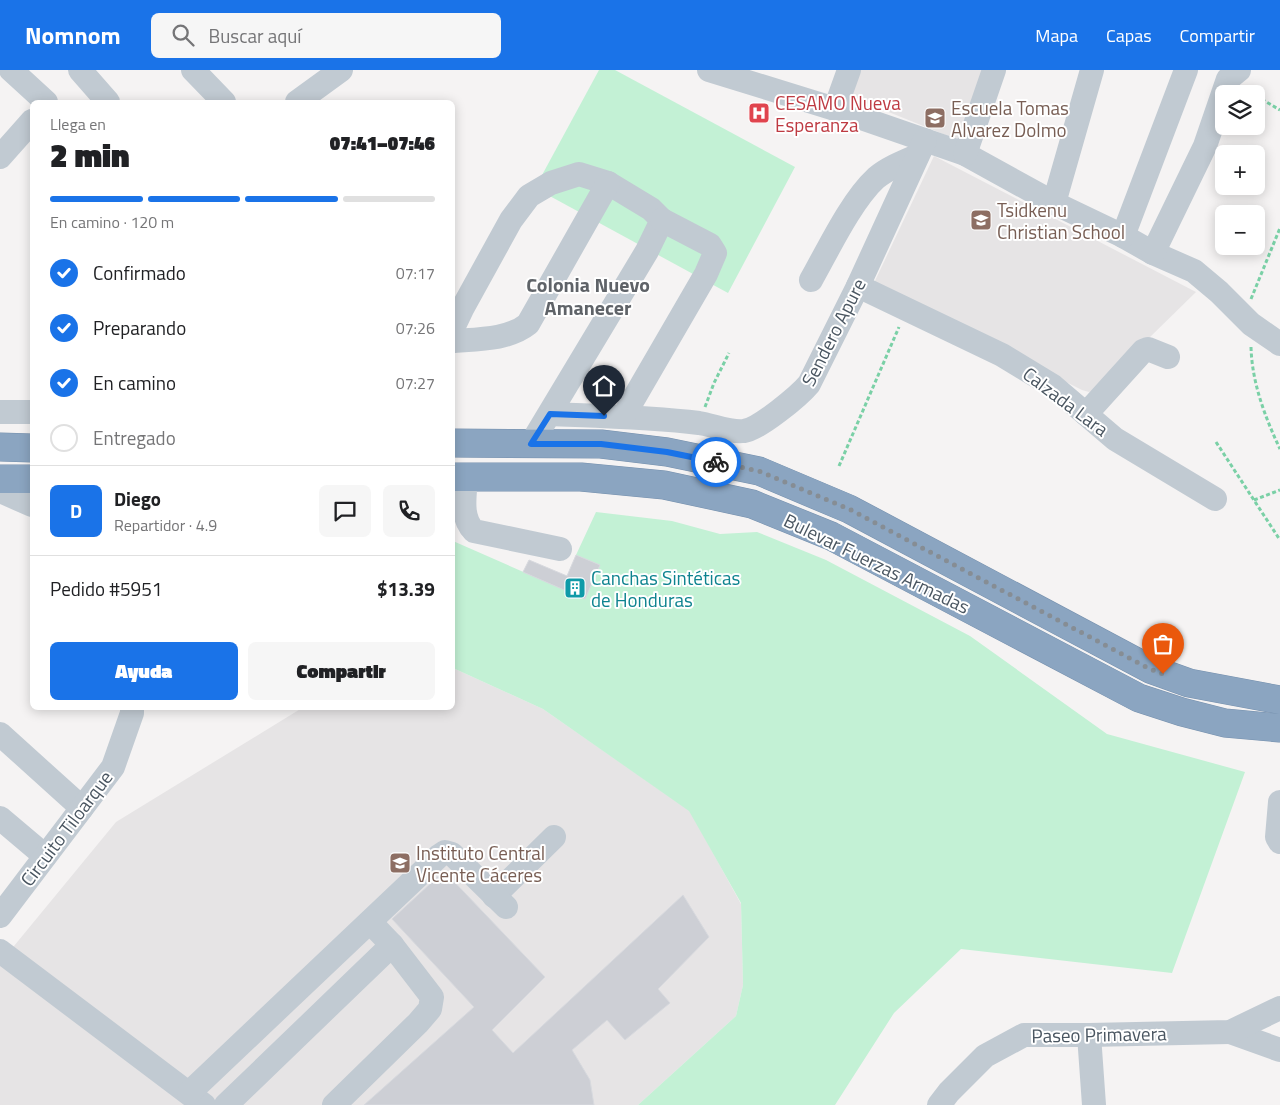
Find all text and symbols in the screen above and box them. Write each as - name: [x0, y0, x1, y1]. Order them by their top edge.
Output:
- search box: [151, 13, 501, 58]
- text: Nomnom: [25, 17, 121, 53]
- icon: search: [169, 21, 197, 49]
- text: Buscar aquí: [209, 21, 302, 50]
- text: Mapa: [1035, 22, 1078, 49]
- text: Capas: [1106, 22, 1152, 49]
- text: Compartir: [1180, 22, 1255, 49]
- map controls: [1215, 85, 1265, 255]
- button: layers: [1215, 85, 1265, 135]
- place label: CESAMO Nueva Esperanza: [775, 88, 901, 139]
- place label: Escuela Tomas Alvarez Dolmo: [951, 93, 1069, 144]
- hospital icon: CESAMO Nueva Esperanza: [747, 101, 771, 125]
- school or university icon: Escuela Tomas Alvarez Dolmo: [923, 106, 947, 130]
- text: Llega en: [50, 112, 106, 136]
- text: 07:41–07:46: [330, 128, 435, 157]
- text: 2 min: [50, 131, 130, 179]
- button: +: [1215, 145, 1265, 195]
- place label: Tsidkenu Christian School: [997, 195, 1125, 246]
- button: −: [1215, 205, 1265, 255]
- school or university icon: Tsidkenu Christian School: [969, 208, 993, 232]
- text: En camino · 120 m: [50, 210, 174, 234]
- text: Confirmado: [93, 258, 186, 287]
- icon: check: [50, 259, 78, 287]
- text: 07:17: [396, 261, 435, 285]
- district label: Colonia Nuevo Amanecer: [526, 269, 650, 323]
- street label: Sendero Apure: [793, 273, 873, 391]
- text: Preparando: [93, 313, 186, 342]
- icon: check: [50, 314, 78, 342]
- text: 07:26: [396, 316, 435, 340]
- street label: Calzada Lara: [1017, 359, 1115, 443]
- pin: [583, 365, 625, 416]
- text: En camino: [93, 368, 176, 397]
- icon: check: [50, 369, 78, 397]
- text: 07:27: [396, 371, 435, 395]
- icon: home: [590, 372, 618, 400]
- text: Entregado: [93, 423, 176, 452]
- courier: [691, 437, 741, 487]
- icon: bike: [702, 448, 730, 476]
- text: Diego: [114, 484, 161, 513]
- button: chat: [319, 485, 371, 537]
- button: phone: [383, 485, 435, 537]
- text: D: [70, 496, 82, 525]
- street label: Bulevar Fuerzas Armadas: [779, 505, 975, 621]
- text: Repartidor · 4.9: [114, 513, 217, 537]
- place label: Canchas Sintéticas de Honduras: [591, 563, 741, 614]
- text: Pedido #5951: [50, 574, 162, 603]
- text: $13.39: [377, 574, 435, 603]
- building icon: Canchas Sintéticas de Honduras: [563, 576, 587, 600]
- pin: [1142, 623, 1184, 674]
- icon: bag: [1149, 630, 1177, 658]
- button: Ayuda: [50, 642, 238, 700]
- button: Compartir: [248, 642, 435, 700]
- street label: Circuito Tiloarque: [13, 764, 119, 892]
- place label: Instituto Central Vicente Cáceres: [416, 838, 545, 889]
- school or university icon: Instituto Central Vicente Cáceres: [388, 851, 412, 875]
- street label: Paseo Primavera: [1031, 1018, 1167, 1050]

